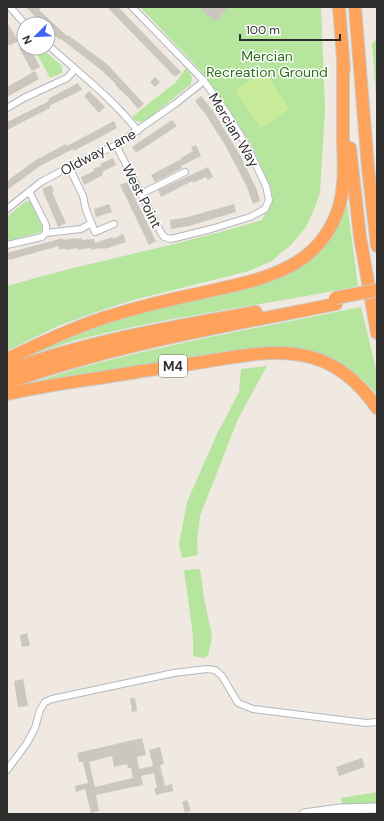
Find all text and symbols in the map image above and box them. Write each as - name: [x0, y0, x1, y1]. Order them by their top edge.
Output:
- north arrow: [16, 16, 56, 56]
- scale bar: [240, 16, 340, 42]
- text: 100 m: [246, 22, 280, 38]
- text: N: [19, 34, 35, 47]
- park label: Mercian Recreation Ground: [206, 47, 328, 81]
- street label: Mercian Way: [205, 90, 263, 171]
- street label: Oldway Lane: [57, 125, 139, 179]
- street label: West Point: [118, 161, 166, 231]
- road number: M4: [159, 355, 187, 377]

